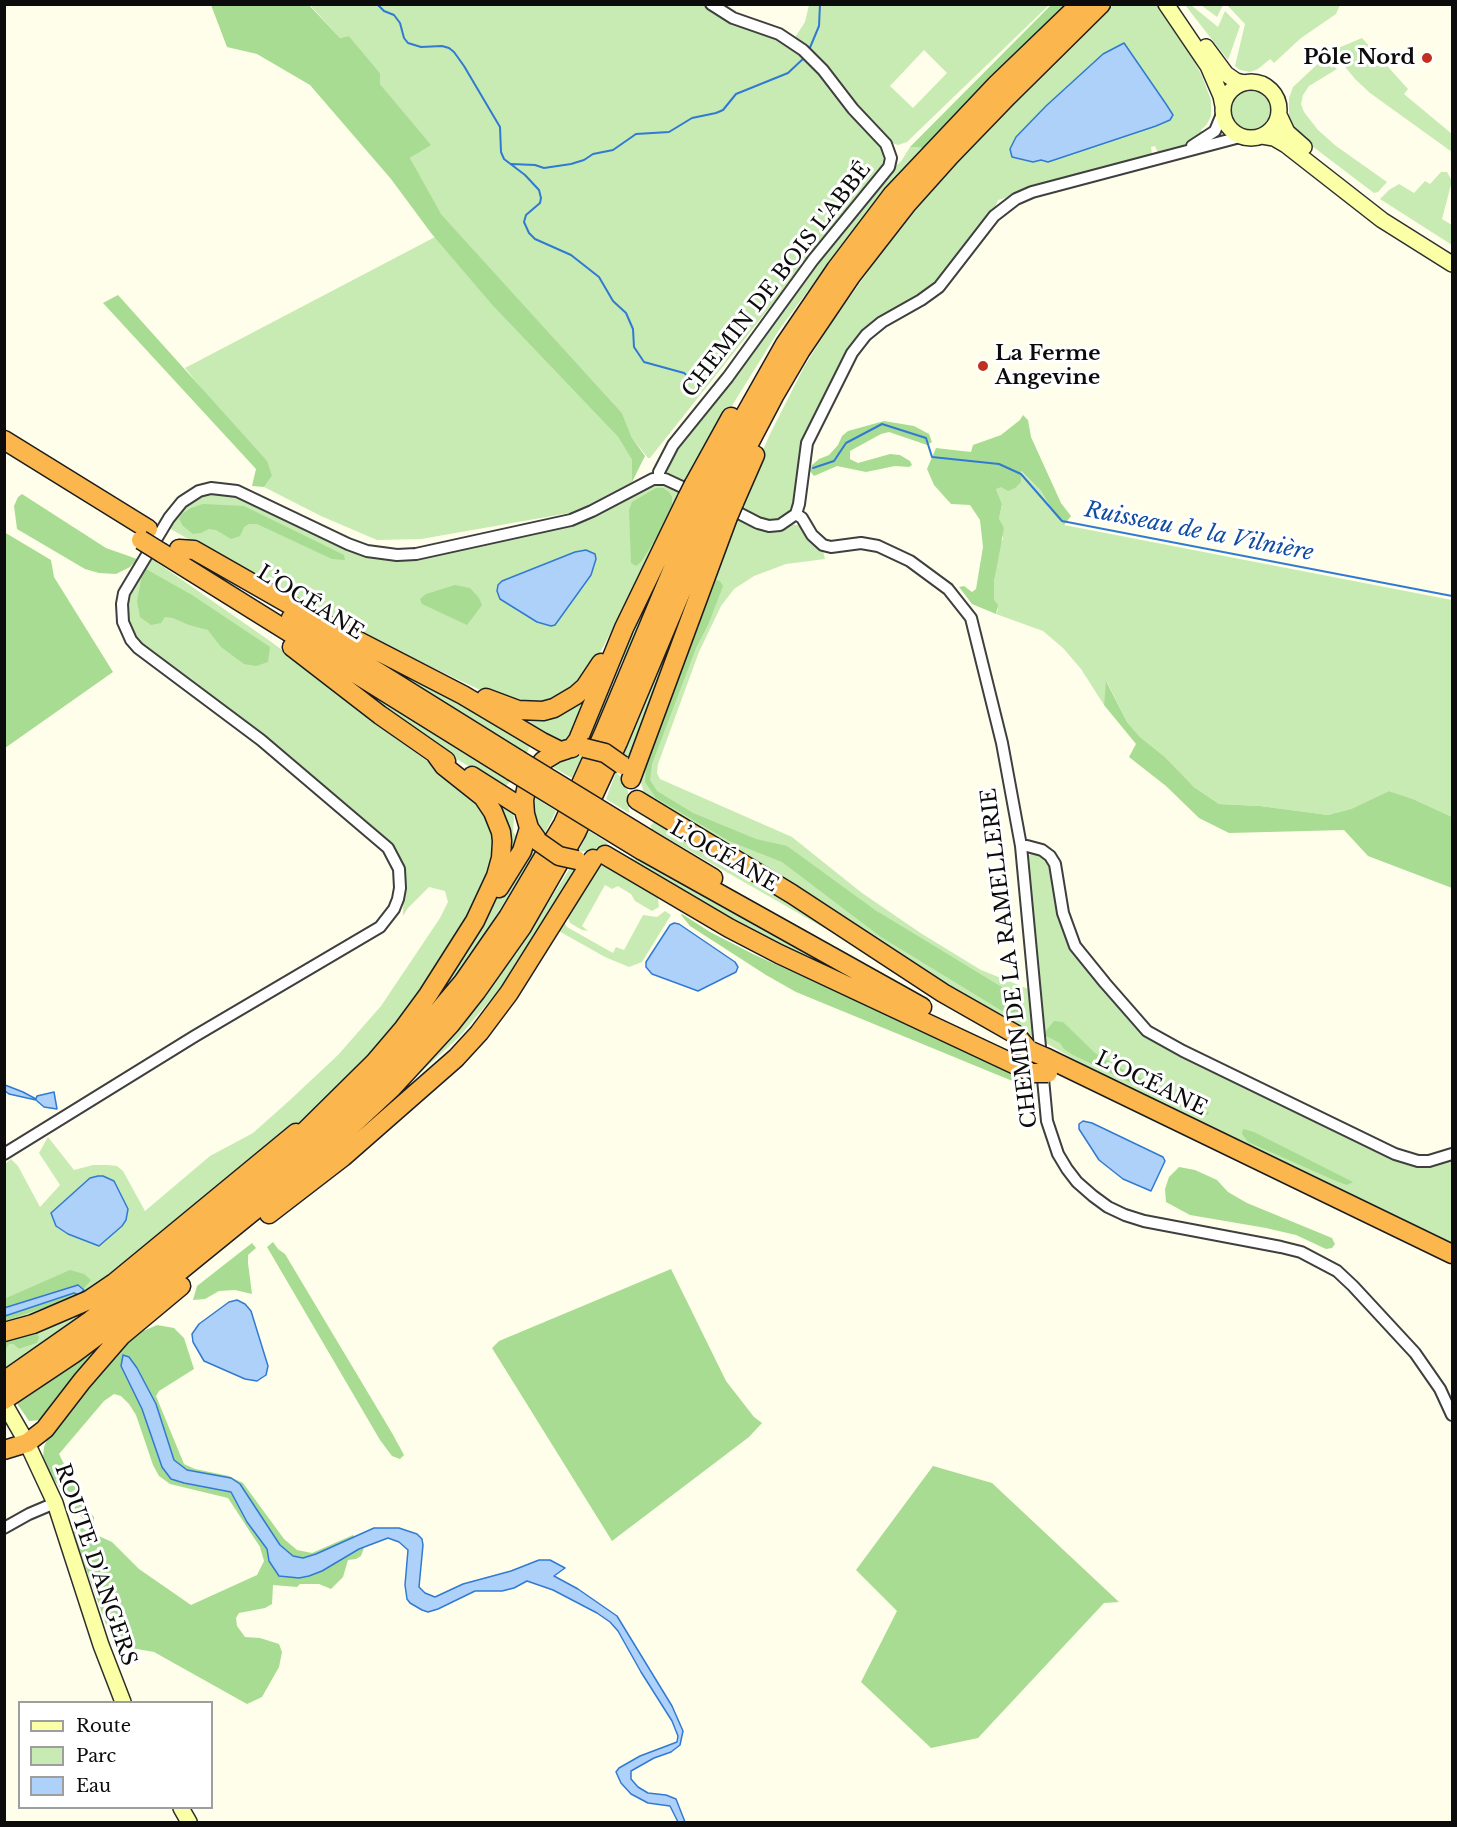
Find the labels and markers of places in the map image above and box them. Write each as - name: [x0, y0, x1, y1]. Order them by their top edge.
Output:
- place label: Pôle Nord: [1303, 45, 1415, 71]
- marker: Pôle Nord: [1420, 51, 1434, 65]
- place label: La Ferme Angevine: [995, 341, 1100, 391]
- marker: La Ferme Angevine: [976, 359, 990, 373]

